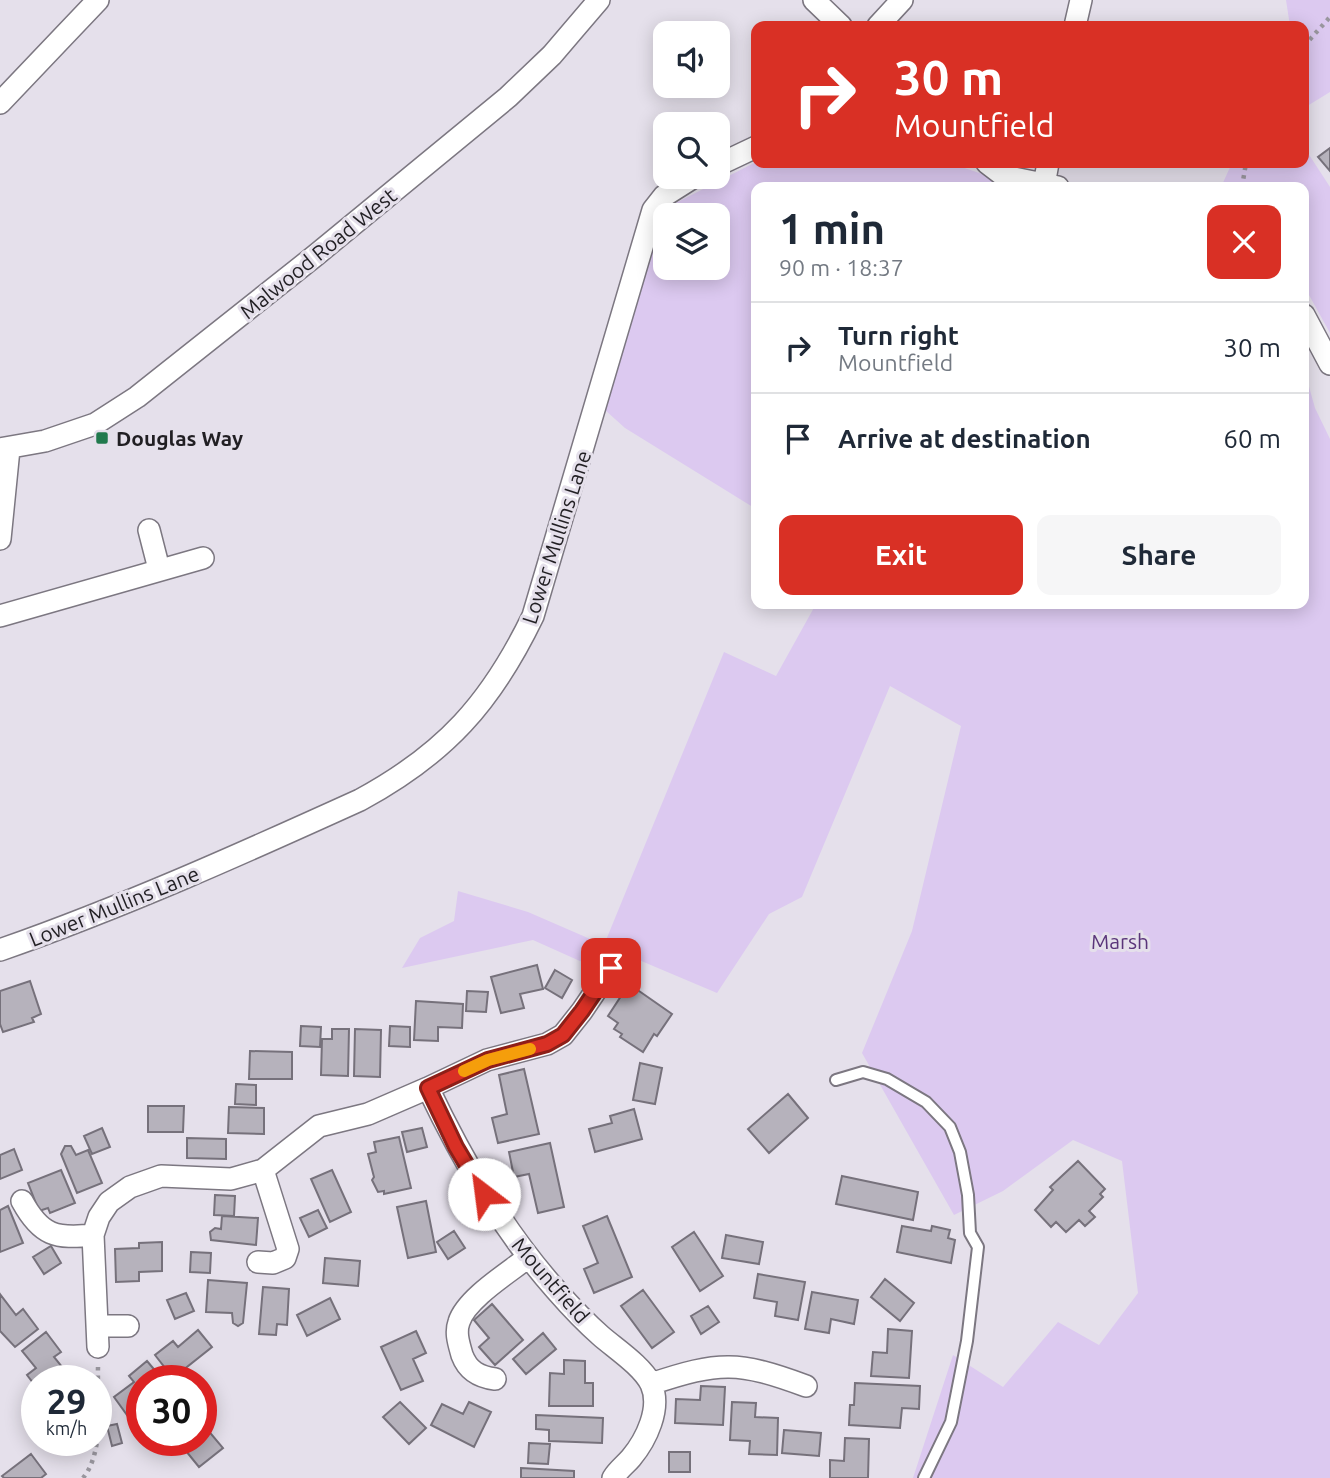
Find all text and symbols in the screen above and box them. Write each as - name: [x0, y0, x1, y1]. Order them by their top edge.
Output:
- map controls: [653, 21, 730, 280]
- button: sound: [653, 21, 730, 98]
- icon: right: [779, 49, 870, 140]
- text: 30 m: [894, 49, 1003, 104]
- text: Mountfield: [894, 107, 1054, 143]
- button: search: [653, 112, 730, 189]
- street label: Malwood Road West: [235, 183, 401, 323]
- button: layers: [653, 203, 730, 280]
- text: 1 min: [779, 205, 885, 252]
- button: close: [1207, 205, 1281, 279]
- text: 90 m · 18:37: [779, 255, 904, 280]
- text: Turn right: [838, 321, 959, 350]
- icon: right: [779, 329, 817, 367]
- text: 30 m: [1223, 333, 1281, 362]
- text: Mountfield: [838, 350, 953, 375]
- icon: arrive: [779, 420, 817, 458]
- text: Arrive at destination: [838, 424, 1091, 453]
- text: 60 m: [1223, 424, 1281, 453]
- place label: Douglas Way: [116, 426, 243, 450]
- marker: Douglas Way: [94, 430, 110, 446]
- street label: Lower Mullins Lane: [517, 447, 595, 627]
- button: Exit: [779, 515, 1023, 595]
- button: Share: [1037, 515, 1281, 595]
- street label: Lower Mullins Lane: [26, 861, 202, 951]
- park label: Marsh: [1091, 929, 1149, 953]
- pin: [581, 938, 641, 998]
- icon: arrive: [592, 949, 630, 987]
- position arrow: [447, 1157, 521, 1231]
- street label: Mountfield: [507, 1232, 595, 1328]
- speed limit sign: 30: [126, 1365, 217, 1456]
- text: 29: [47, 1381, 86, 1421]
- text: km/h: [46, 1418, 87, 1438]

